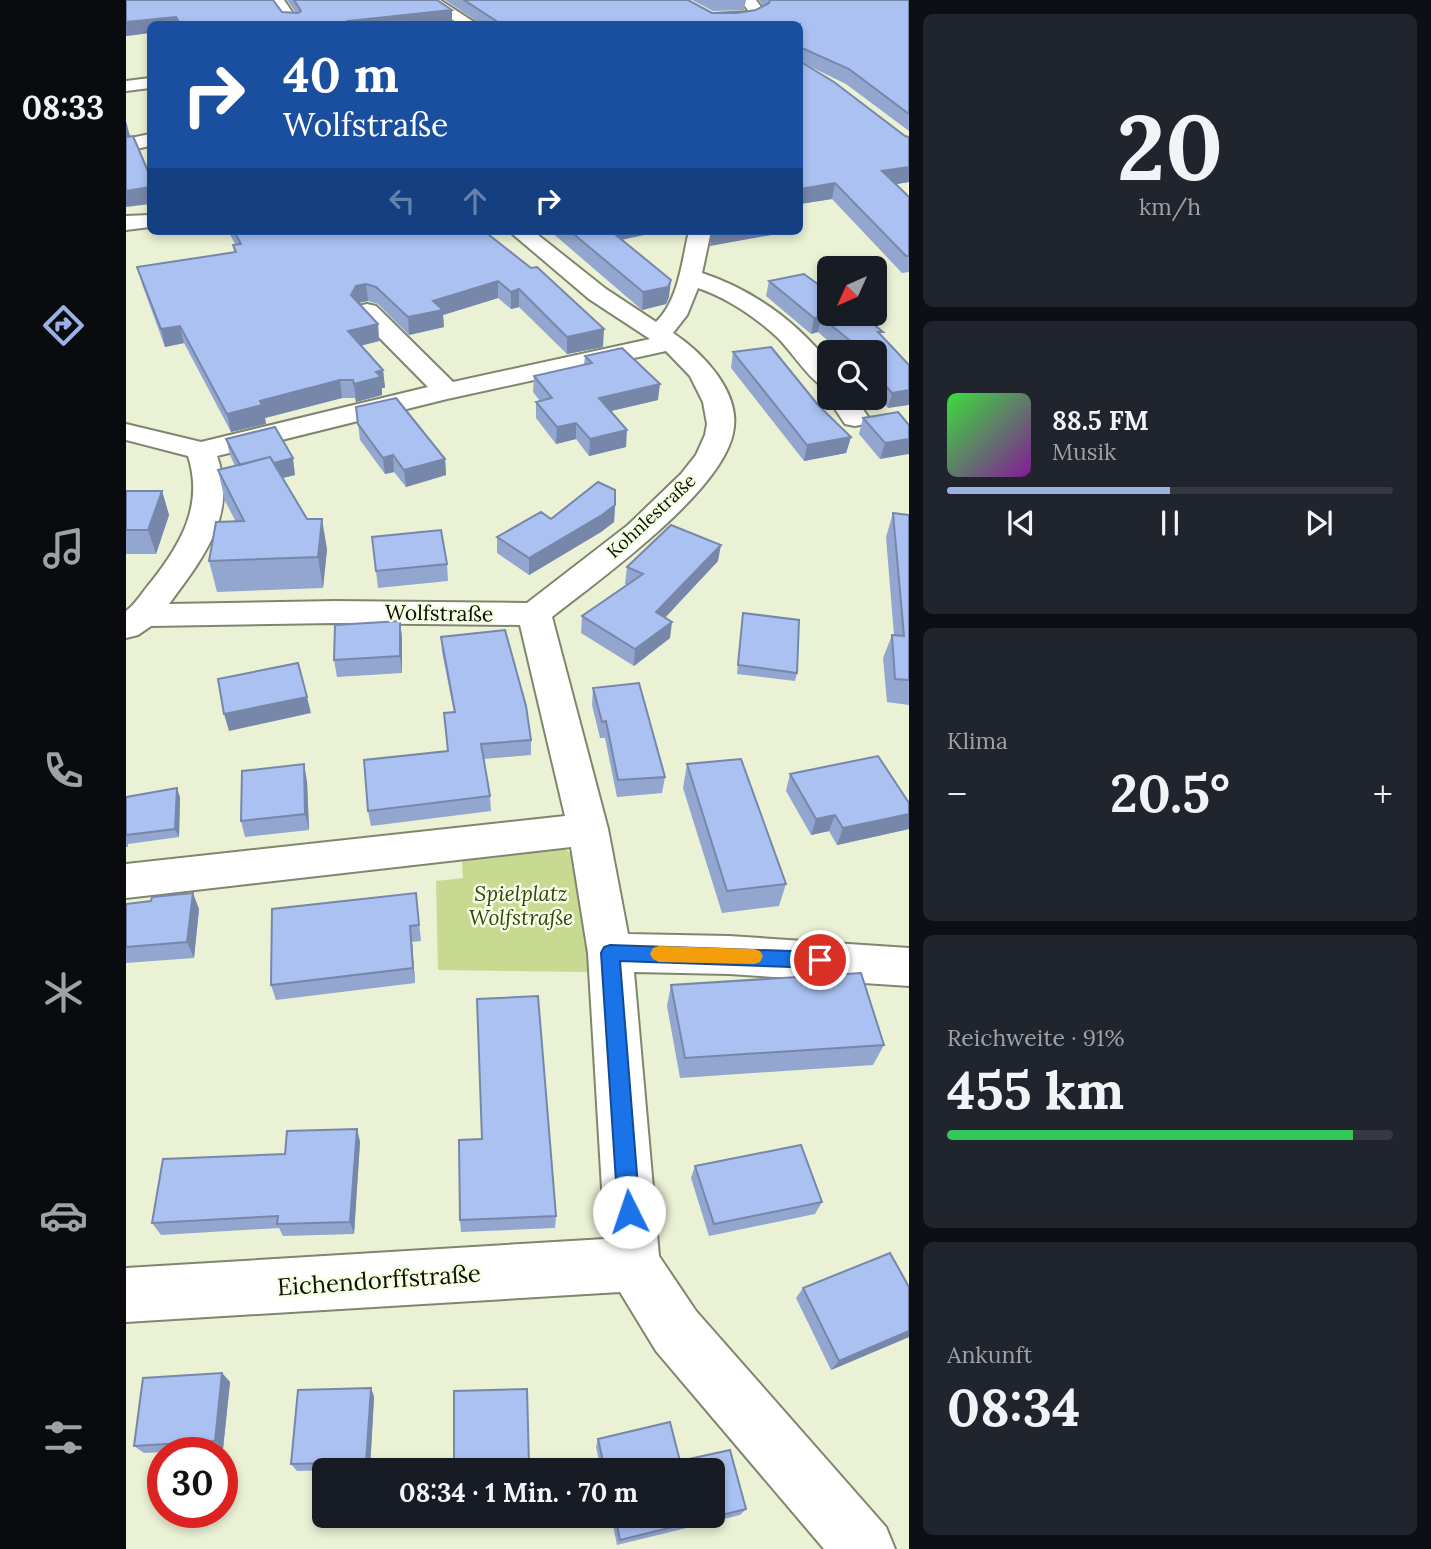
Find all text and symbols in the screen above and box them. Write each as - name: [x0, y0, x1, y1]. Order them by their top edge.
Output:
- text: 40 m: [283, 43, 399, 105]
- icon: right: [168, 49, 259, 140]
- text: 08:33: [22, 87, 104, 128]
- text: 20: [1117, 88, 1223, 205]
- text: Wolfstraße: [283, 104, 448, 145]
- icon: left: [383, 182, 421, 220]
- icon: ahead: [456, 182, 494, 220]
- icon: right: [529, 182, 567, 220]
- text: km/h: [1139, 192, 1201, 221]
- north arrow: [817, 256, 887, 326]
- map controls: [817, 256, 887, 410]
- icon: directions: [39, 301, 88, 350]
- button: search: [817, 340, 887, 410]
- text: 88.5 FM: [1052, 404, 1149, 437]
- text: Musik: [1052, 437, 1116, 466]
- street label: Kohnlestraße: [602, 469, 700, 563]
- icon: previous: [1002, 504, 1040, 542]
- icon: pause: [1151, 504, 1189, 542]
- icon: next: [1300, 504, 1338, 542]
- icon: music: [39, 524, 88, 573]
- street label: Wolfstraße: [385, 599, 493, 627]
- text: Klima: [947, 726, 1008, 755]
- icon: phone: [39, 746, 88, 795]
- text: 20.5°: [1110, 760, 1230, 826]
- text: −: [947, 770, 967, 818]
- text: +: [1373, 770, 1393, 818]
- park label: Spielplatz Wolfstraße: [469, 880, 573, 931]
- pin: [790, 930, 850, 990]
- icon: arrive: [801, 941, 839, 979]
- icon: climate: [39, 968, 88, 1017]
- text: Reichweite · 91%: [947, 1023, 1124, 1052]
- text: 455 km: [947, 1057, 1124, 1123]
- position arrow: [592, 1175, 666, 1249]
- icon: car: [39, 1191, 88, 1240]
- street label: Eichendorffstraße: [276, 1257, 482, 1303]
- text: Ankunft: [947, 1340, 1032, 1369]
- text: 08:34: [947, 1374, 1080, 1440]
- icon: filters: [39, 1413, 88, 1462]
- speed limit sign: 30: [147, 1437, 238, 1528]
- text: 08:34 · 1 Min. · 70 m: [399, 1476, 638, 1509]

